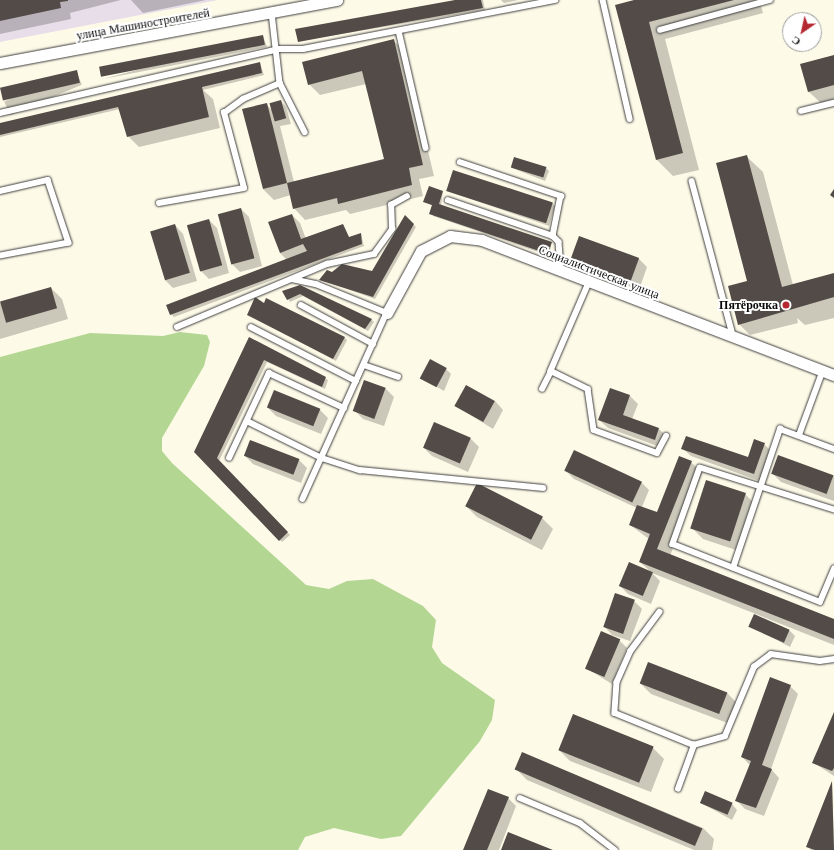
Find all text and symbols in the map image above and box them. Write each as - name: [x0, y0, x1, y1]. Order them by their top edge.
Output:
- street label: улица Машиностроителей: [75, 5, 211, 43]
- north arrow: [782, 12, 822, 52]
- text: С: [789, 33, 803, 49]
- street label: Социалистическая улица: [537, 242, 661, 302]
- place label: Пятёрочка: [719, 298, 778, 312]
- marker: Пятёрочка: [781, 300, 791, 310]

